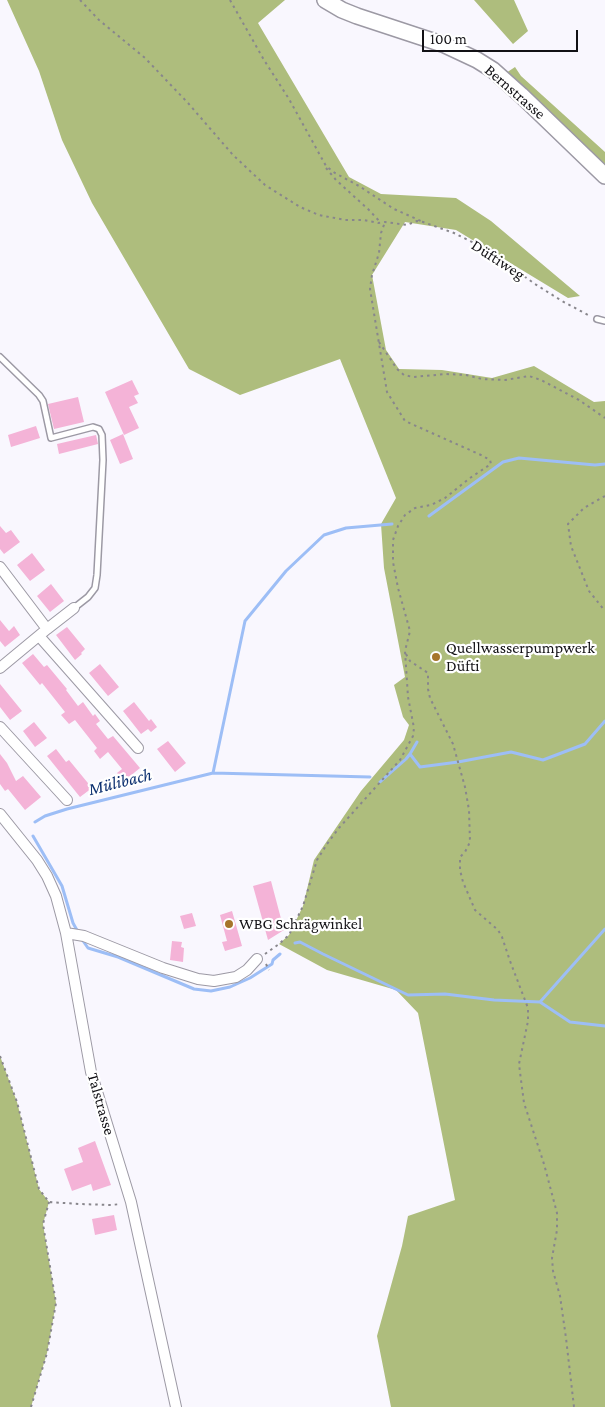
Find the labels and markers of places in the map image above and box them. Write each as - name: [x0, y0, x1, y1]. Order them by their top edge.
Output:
- place label: Quellwasserpumpwerk Düfti: [446, 638, 595, 676]
- marker: Quellwasserpumpwerk Düfti: [430, 651, 442, 663]
- place label: WBG Schrägwinkel: [239, 914, 362, 934]
- marker: WBG Schrägwinkel: [223, 918, 235, 930]

